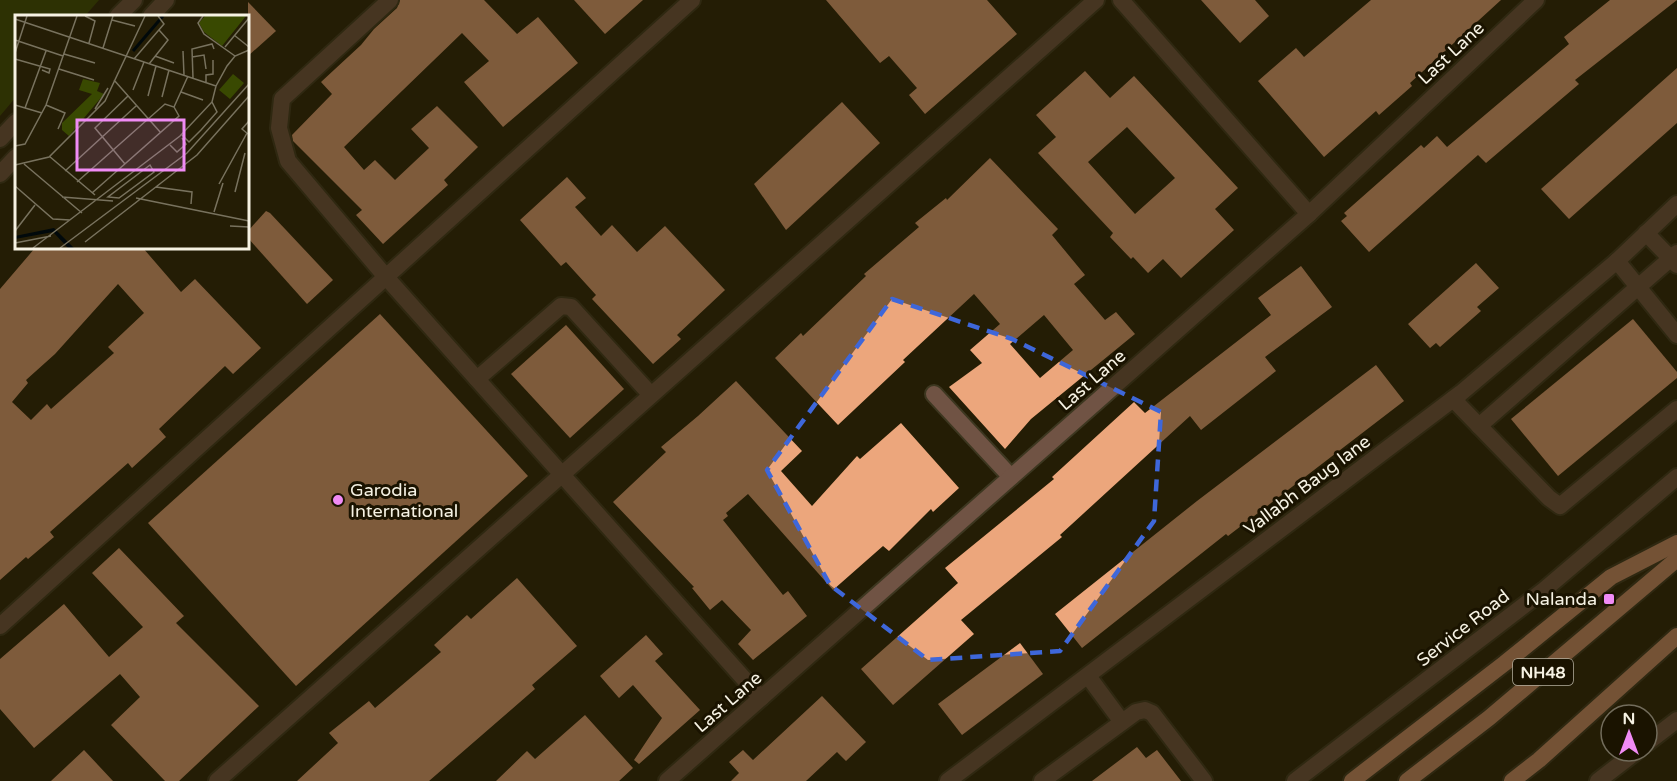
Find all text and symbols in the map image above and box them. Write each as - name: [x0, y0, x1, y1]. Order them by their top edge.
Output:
- inset map: [15, 15, 249, 249]
- street label: Last Lane: [1413, 17, 1489, 89]
- street label: Last Lane: [1054, 345, 1130, 415]
- street label: Vallabh Baug lane: [1239, 430, 1375, 540]
- place label: Garodia International: [350, 479, 458, 522]
- marker: Garodia International: [331, 493, 345, 507]
- street label: Service Road: [1412, 585, 1514, 671]
- place label: Nalanda: [1525, 588, 1597, 610]
- marker: Nalanda: [1602, 592, 1616, 606]
- road number: NH48: [1513, 659, 1573, 685]
- street label: Last Lane: [690, 667, 766, 737]
- north arrow: [1599, 703, 1659, 763]
- text: N: [1623, 709, 1635, 729]

